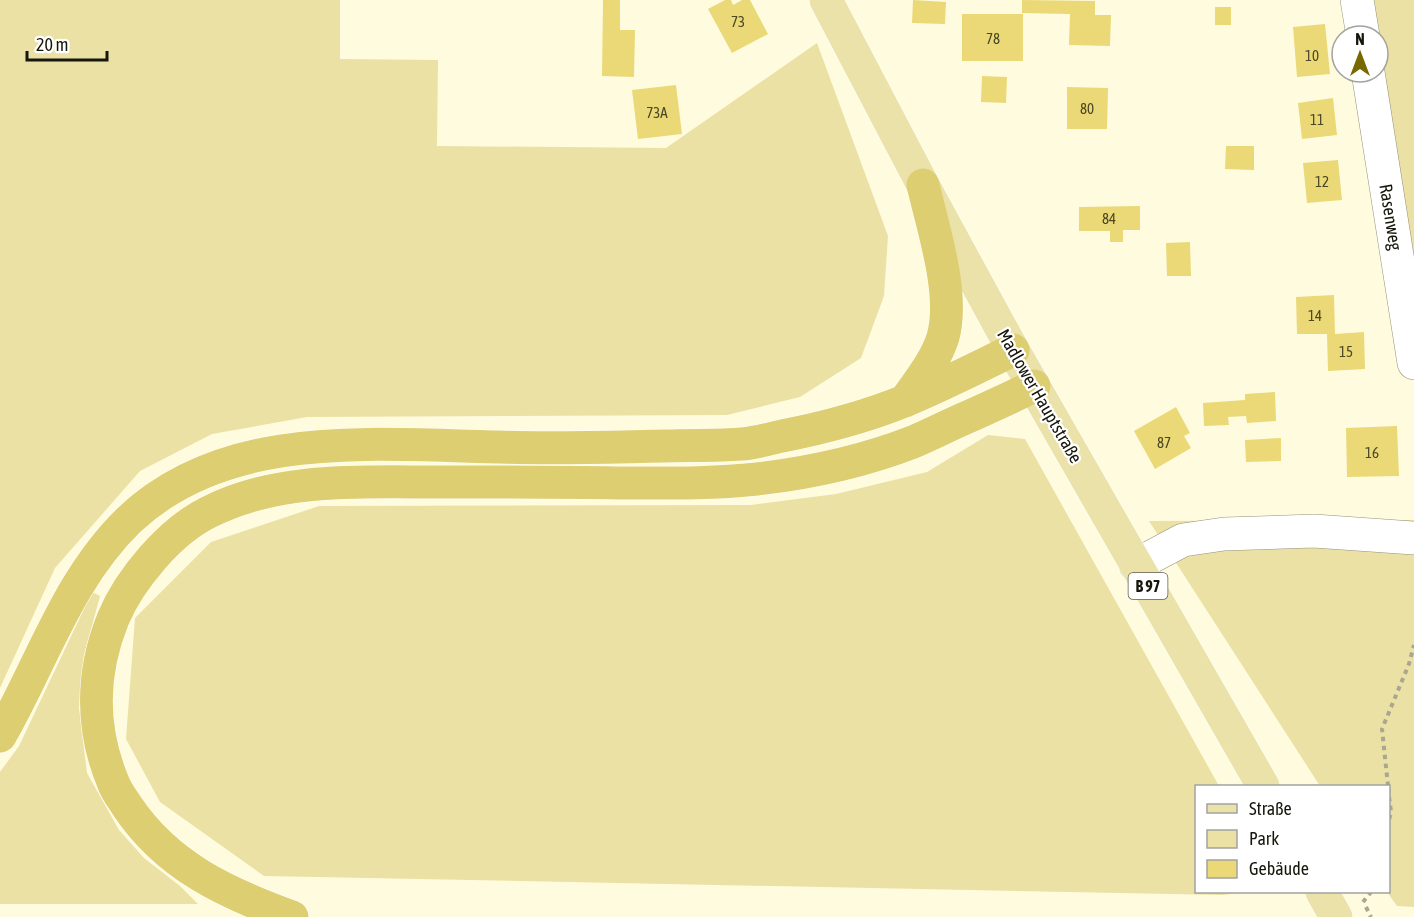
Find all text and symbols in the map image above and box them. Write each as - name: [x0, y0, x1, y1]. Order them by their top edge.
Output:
- house number: 73: [731, 13, 745, 30]
- scale bar: [27, 24, 106, 62]
- north arrow: [1330, 24, 1390, 84]
- house number: 78: [986, 30, 1000, 47]
- text: N: [1355, 30, 1365, 48]
- text: 20 m: [36, 34, 68, 55]
- house number: 10: [1305, 47, 1319, 64]
- house number: 80: [1080, 100, 1094, 117]
- house number: 73A: [646, 104, 668, 121]
- house number: 11: [1310, 111, 1324, 128]
- house number: 12: [1315, 173, 1329, 190]
- street label: Rasenweg: [1375, 182, 1407, 252]
- house number: 84: [1102, 210, 1116, 227]
- house number: 14: [1308, 307, 1322, 324]
- street label: Madlower Hauptstraße: [993, 325, 1087, 467]
- house number: 15: [1339, 343, 1353, 360]
- house number: 87: [1157, 434, 1171, 451]
- house number: 16: [1365, 444, 1379, 461]
- road number: B 97: [1128, 573, 1168, 599]
- legend: [1195, 785, 1390, 893]
- text: Straße: [1249, 798, 1292, 819]
- text: Park: [1249, 828, 1279, 849]
- text: Gebäude: [1249, 858, 1309, 879]

